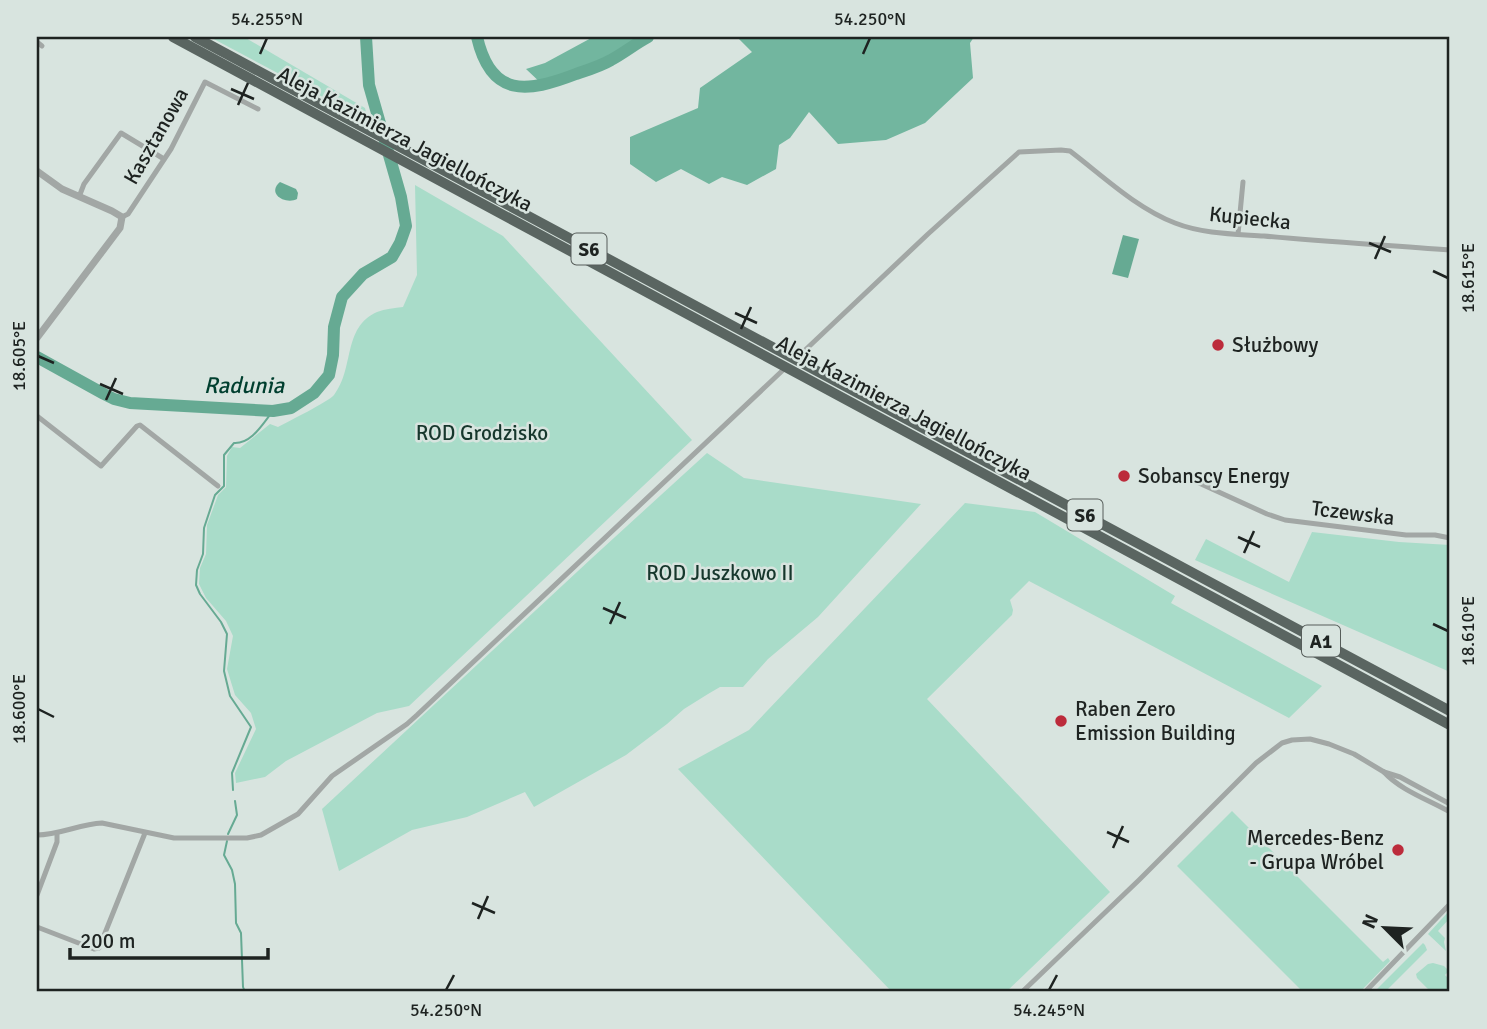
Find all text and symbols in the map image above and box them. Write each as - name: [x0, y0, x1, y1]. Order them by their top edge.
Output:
- text: 54.255°N: [231, 8, 303, 30]
- text: 54.250°N: [834, 8, 906, 30]
- street label: Aleja Kazimierza Jagiellończyka: [273, 61, 537, 217]
- street label: Kasztanowa: [118, 83, 194, 189]
- street label: Kupiecka: [1208, 201, 1292, 235]
- road number: S6: [572, 233, 606, 264]
- text: 18.615°E: [1457, 243, 1479, 313]
- text: 18.605°E: [8, 321, 30, 391]
- street label: Aleja Kazimierza Jagiellończyka: [772, 330, 1036, 486]
- place label: Służbowy: [1232, 332, 1319, 358]
- marker: Służbowy: [1210, 337, 1226, 353]
- water label: Radunia: [204, 371, 286, 400]
- park label: ROD Grodzisko: [416, 420, 548, 446]
- place label: Sobanscy Energy: [1138, 463, 1290, 489]
- marker: Sobanscy Energy: [1116, 468, 1132, 484]
- street label: Tczewska: [1310, 495, 1396, 531]
- road number: S6: [1068, 500, 1102, 530]
- park label: ROD Juszkowo II: [646, 560, 794, 586]
- text: 18.610°E: [1457, 596, 1479, 666]
- road number: A1: [1302, 626, 1340, 656]
- text: 18.600°E: [8, 674, 30, 744]
- place label: Raben Zero Emission Building: [1075, 696, 1236, 746]
- marker: Raben Zero Emission Building: [1053, 713, 1069, 729]
- place label: Mercedes-Benz - Grupa Wróbel: [1247, 825, 1384, 875]
- marker: Mercedes-Benz - Grupa Wróbel: [1390, 842, 1406, 858]
- north arrow: [1350, 892, 1420, 962]
- text: N: [1357, 911, 1384, 932]
- scale bar: [70, 917, 268, 961]
- text: 200 m: [80, 928, 135, 954]
- text: 54.250°N: [410, 999, 482, 1021]
- text: 54.245°N: [1013, 999, 1085, 1021]

